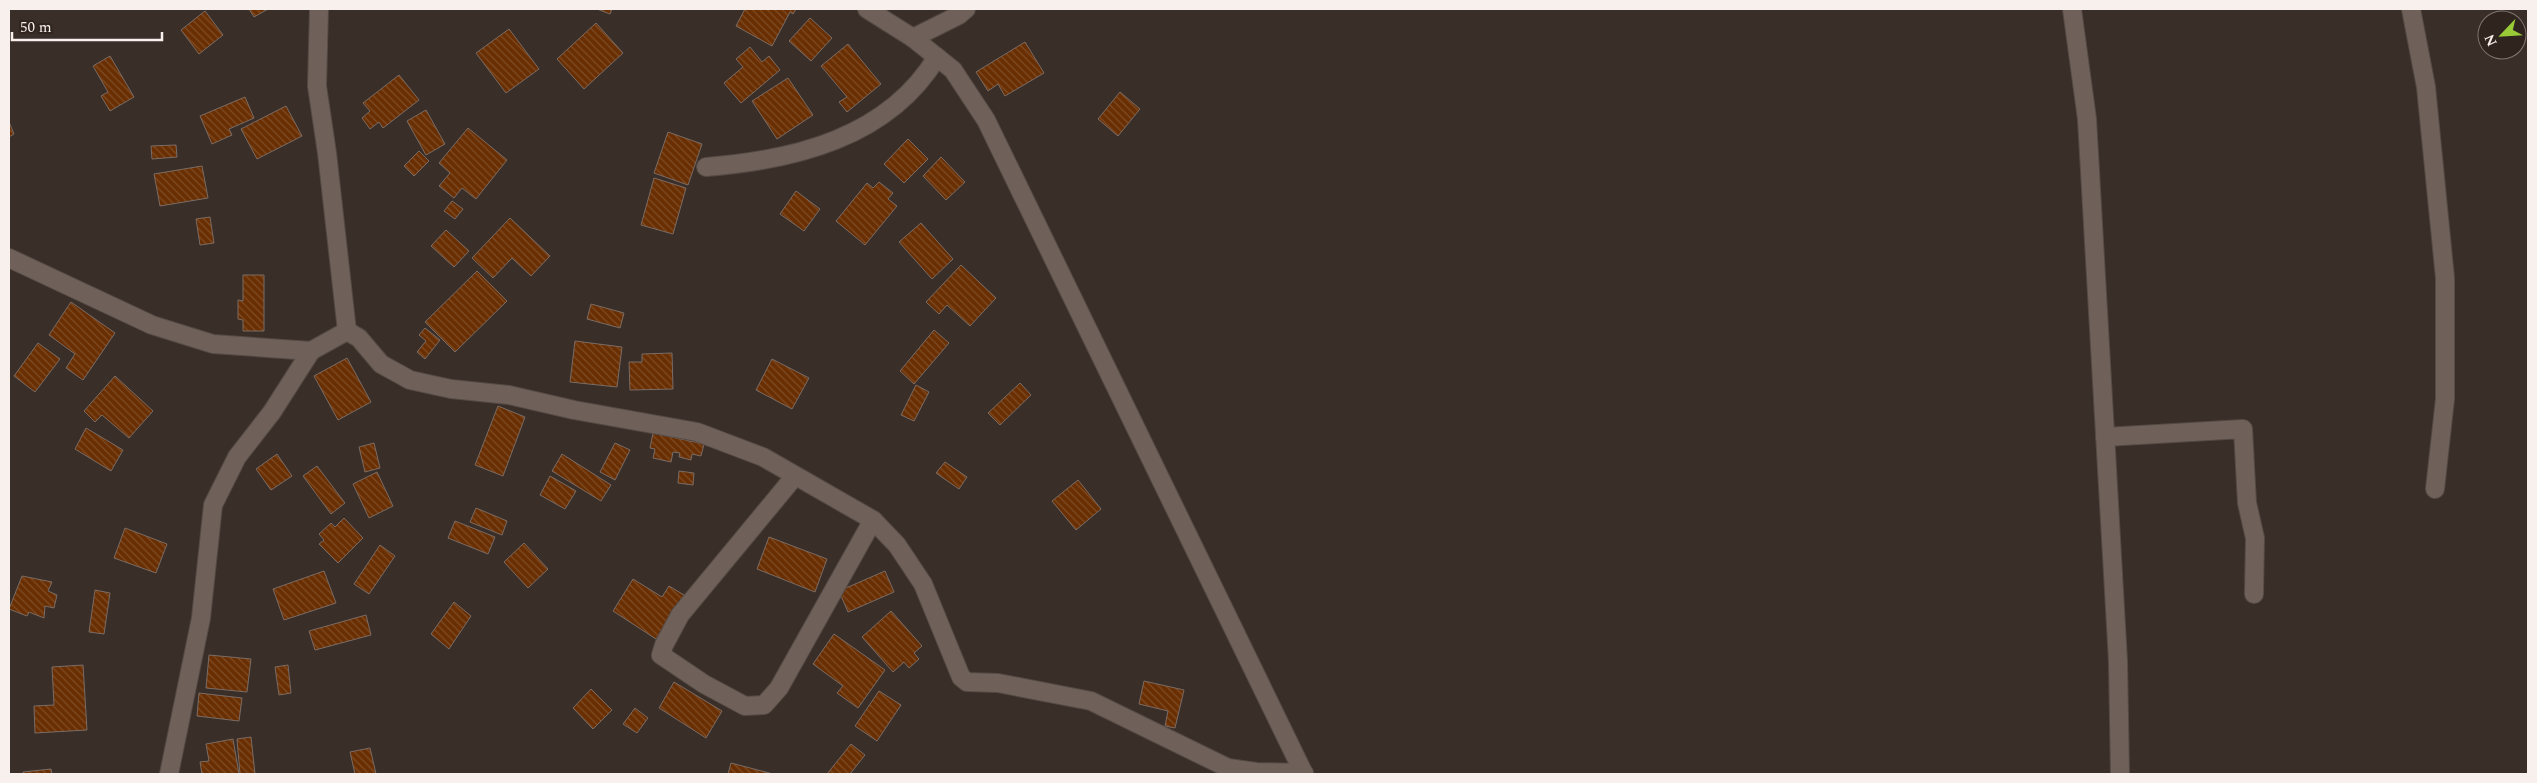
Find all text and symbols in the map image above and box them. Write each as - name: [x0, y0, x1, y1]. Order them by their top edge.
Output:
- scale bar: [12, 10, 162, 42]
- north arrow: [2477, 10, 2527, 60]
- text: 50 m: [20, 16, 52, 39]
- text: N: [2479, 31, 2503, 50]

